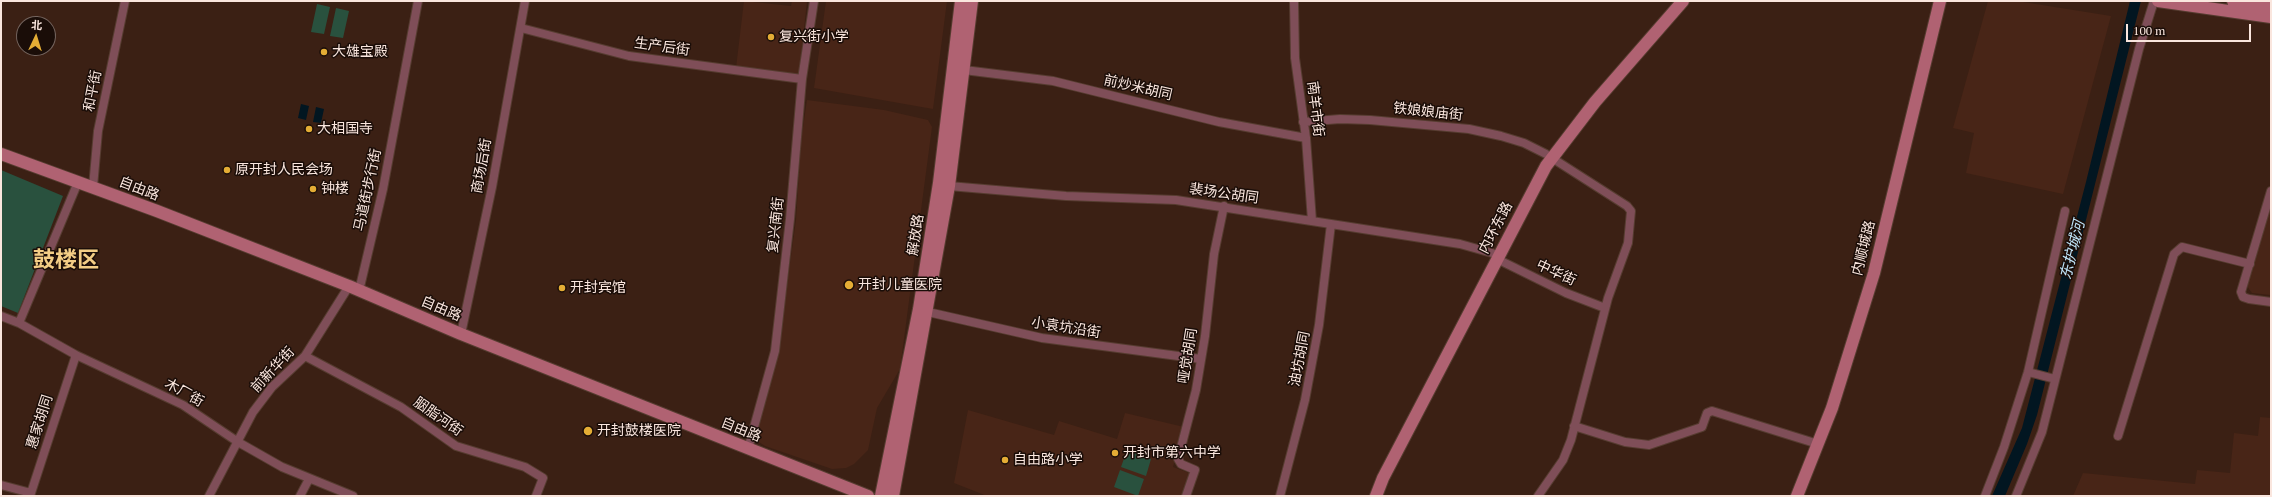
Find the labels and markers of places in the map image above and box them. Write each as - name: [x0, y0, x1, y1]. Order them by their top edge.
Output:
- place label: 复兴街小学: [779, 29, 849, 45]
- marker: 复兴街小学: [766, 32, 776, 42]
- place label: 大雄宝殿: [332, 44, 388, 60]
- marker: 大雄宝殿: [319, 47, 329, 57]
- place label: 大相国寺: [317, 121, 373, 137]
- marker: 大相国寺: [304, 124, 314, 134]
- place label: 原开封人民会场: [235, 162, 333, 178]
- marker: 原开封人民会场: [222, 165, 232, 175]
- place label: 钟楼: [321, 181, 349, 197]
- marker: 钟楼: [308, 184, 318, 194]
- place label: 开封儿童医院: [858, 277, 942, 293]
- marker: 开封儿童医院: [843, 279, 855, 291]
- place label: 开封宾馆: [570, 280, 626, 296]
- marker: 开封宾馆: [557, 283, 567, 293]
- place label: 开封鼓楼医院: [597, 423, 681, 439]
- marker: 开封鼓楼医院: [582, 425, 594, 437]
- place label: 开封市第六中学: [1123, 445, 1221, 461]
- marker: 开封市第六中学: [1110, 448, 1120, 458]
- place label: 自由路小学: [1013, 452, 1083, 468]
- marker: 自由路小学: [1000, 455, 1010, 465]

